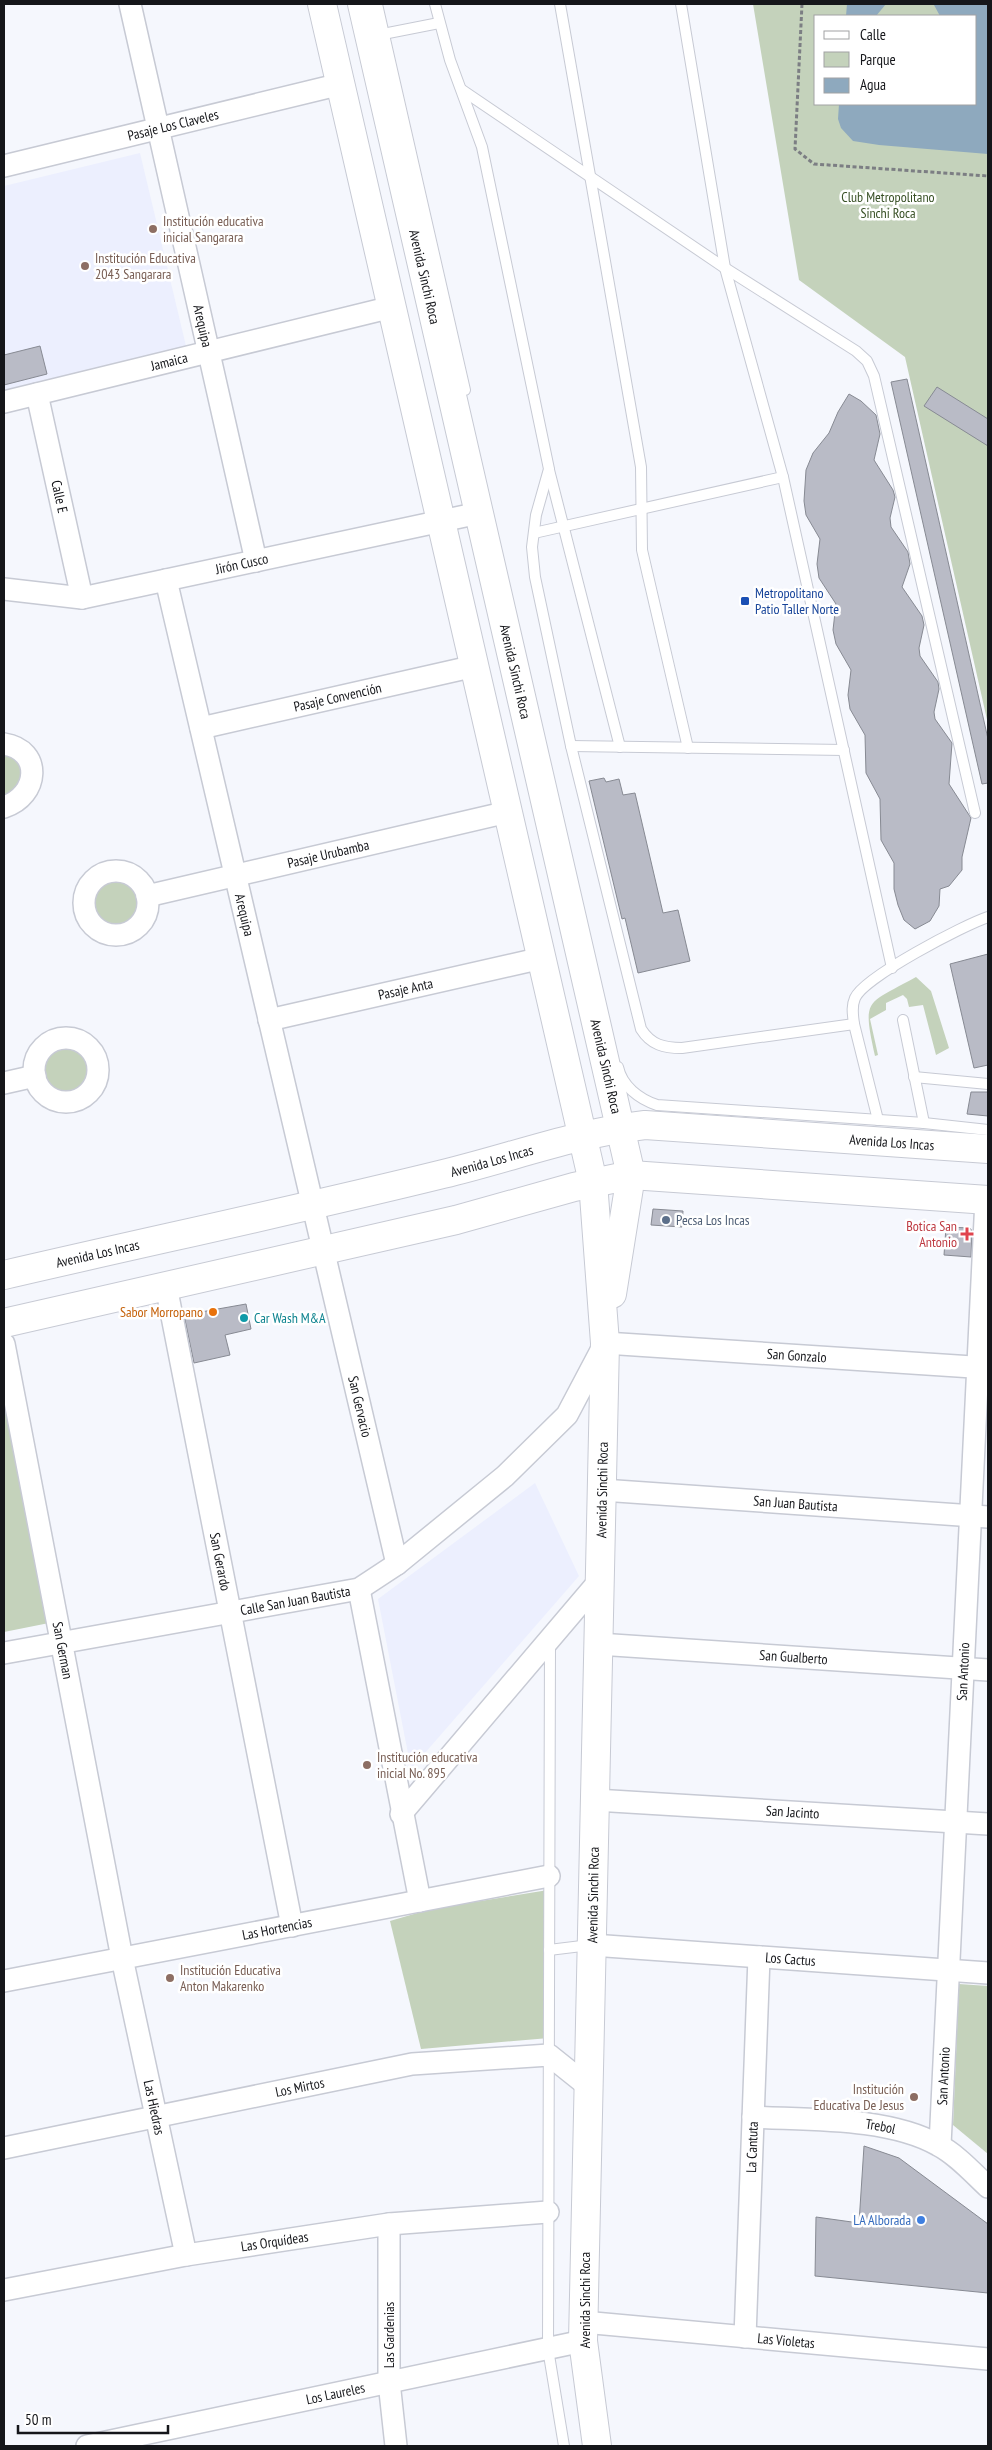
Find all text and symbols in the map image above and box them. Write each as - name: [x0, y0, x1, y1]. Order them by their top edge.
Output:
- legend: [814, 15, 977, 105]
- text: Calle: [860, 25, 886, 44]
- text: Parque: [860, 50, 896, 69]
- text: Agua: [860, 75, 886, 94]
- street label: Pasaje Los Claveles: [126, 105, 221, 145]
- park label: Club Metropolitano Sinchi Roca: [841, 188, 935, 222]
- place label: Institución educativa inicial Sangarara: [163, 212, 264, 246]
- marker: Institución educativa inicial Sangarara: [147, 223, 159, 235]
- street label: Avenida Sinchi Roca: [405, 228, 444, 326]
- place label: Institución Educativa 2043 Sangarara: [95, 249, 196, 283]
- marker: Institución Educativa 2043 Sangarara: [79, 260, 91, 272]
- street label: Arequipa: [189, 303, 216, 349]
- street label: Jamaica: [148, 348, 189, 375]
- street label: Calle E: [47, 478, 72, 515]
- street label: Jirón Cusco: [213, 549, 270, 578]
- place label: Metropolitano Patio Taller Norte: [755, 584, 839, 618]
- marker: Metropolitano Patio Taller Norte: [739, 595, 751, 607]
- street label: Avenida Sinchi Roca: [496, 623, 535, 721]
- street label: Pasaje Convención: [292, 678, 383, 716]
- street label: Pasaje Urubamba: [286, 836, 371, 872]
- street label: Arequipa: [231, 892, 258, 938]
- street label: Pasaje Anta: [376, 974, 435, 1004]
- street label: Avenida Sinchi Roca: [586, 1017, 626, 1115]
- street label: Avenida Los Incas: [849, 1130, 935, 1154]
- street label: Avenida Los Incas: [449, 1141, 535, 1181]
- place label: Pecsa Los Incas: [676, 1211, 750, 1229]
- marker: Pecsa Los Incas: [660, 1214, 672, 1226]
- place label: Botica San Antonio: [906, 1217, 957, 1251]
- marker: Botica San Antonio: [961, 1228, 973, 1240]
- street label: Avenida Los Incas: [54, 1235, 141, 1272]
- place label: Sabor Morropano: [120, 1303, 203, 1321]
- marker: Sabor Morropano: [207, 1306, 219, 1318]
- place label: Car Wash M&A: [254, 1309, 326, 1327]
- marker: Car Wash M&A: [238, 1312, 250, 1324]
- street label: San Gonzalo: [766, 1345, 827, 1366]
- street label: San Gervacio: [344, 1374, 376, 1439]
- street label: Avenida Sinchi Roca: [592, 1442, 612, 1538]
- street label: San Juan Bautista: [753, 1492, 838, 1515]
- street label: San Gerardo: [206, 1531, 235, 1592]
- street label: Calle San Juan Bautista: [239, 1582, 352, 1619]
- street label: San German: [49, 1620, 77, 1681]
- street label: San Antonio: [953, 1642, 973, 1701]
- street label: San Gualberto: [759, 1646, 828, 1668]
- place label: Institución educativa inicial No. 895: [377, 1748, 478, 1782]
- marker: Institución educativa inicial No. 895: [361, 1759, 373, 1771]
- street label: San Jacinto: [765, 1801, 820, 1823]
- street label: Avenida Sinchi Roca: [583, 1847, 603, 1943]
- street label: Las Hortencias: [241, 1913, 314, 1944]
- street label: Los Cactus: [765, 1948, 817, 1970]
- place label: Institución Educativa Anton Makarenko: [180, 1961, 281, 1995]
- marker: Institución Educativa Anton Makarenko: [164, 1972, 176, 1984]
- street label: San Antonio: [933, 2047, 954, 2106]
- street label: Los Mirtos: [274, 2073, 326, 2101]
- street label: Las Hiedras: [140, 2078, 169, 2137]
- place label: Institución Educativa De Jesus: [814, 2080, 904, 2114]
- marker: Institución Educativa De Jesus: [908, 2091, 920, 2103]
- street label: Trebol: [864, 2115, 898, 2138]
- street label: La Cantuta: [742, 2121, 762, 2173]
- place label: LA Alborada: [853, 2211, 911, 2229]
- marker: LA Alborada: [915, 2214, 927, 2226]
- street label: Las Orquídeas: [240, 2227, 310, 2255]
- street label: Avenida Sinchi Roca: [576, 2252, 594, 2348]
- street label: Las Gardenias: [380, 2301, 398, 2368]
- street label: Las Violetas: [757, 2329, 816, 2352]
- street label: Los Laureles: [304, 2378, 367, 2408]
- scale bar: [18, 2402, 168, 2434]
- text: 50 m: [25, 2410, 51, 2429]

